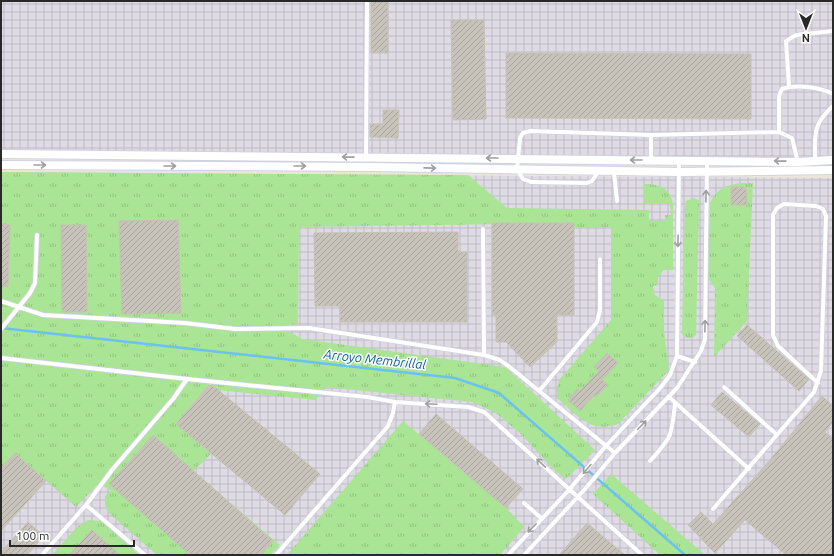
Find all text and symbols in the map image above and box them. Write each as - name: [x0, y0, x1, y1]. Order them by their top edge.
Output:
- north arrow: [786, 8, 826, 48]
- text: N: [802, 32, 810, 44]
- one-way arrow: [342, 153, 355, 161]
- one-way arrow: [486, 154, 499, 162]
- one-way arrow: [630, 156, 643, 163]
- one-way arrow: [774, 158, 787, 165]
- one-way arrow: [33, 161, 46, 169]
- one-way arrow: [163, 162, 176, 170]
- one-way arrow: [293, 162, 306, 170]
- one-way arrow: [423, 164, 436, 172]
- one-way arrow: [702, 190, 710, 203]
- one-way arrow: [674, 234, 682, 247]
- one-way arrow: [701, 320, 709, 333]
- water label: Arroyo Membrillal: [322, 347, 427, 371]
- one-way arrow: [425, 401, 438, 408]
- one-way arrow: [637, 420, 647, 430]
- one-way arrow: [536, 459, 546, 468]
- one-way arrow: [582, 463, 591, 474]
- scale bar: [10, 522, 134, 548]
- one-way arrow: [527, 523, 537, 533]
- text: 100 m: [16, 529, 49, 542]

